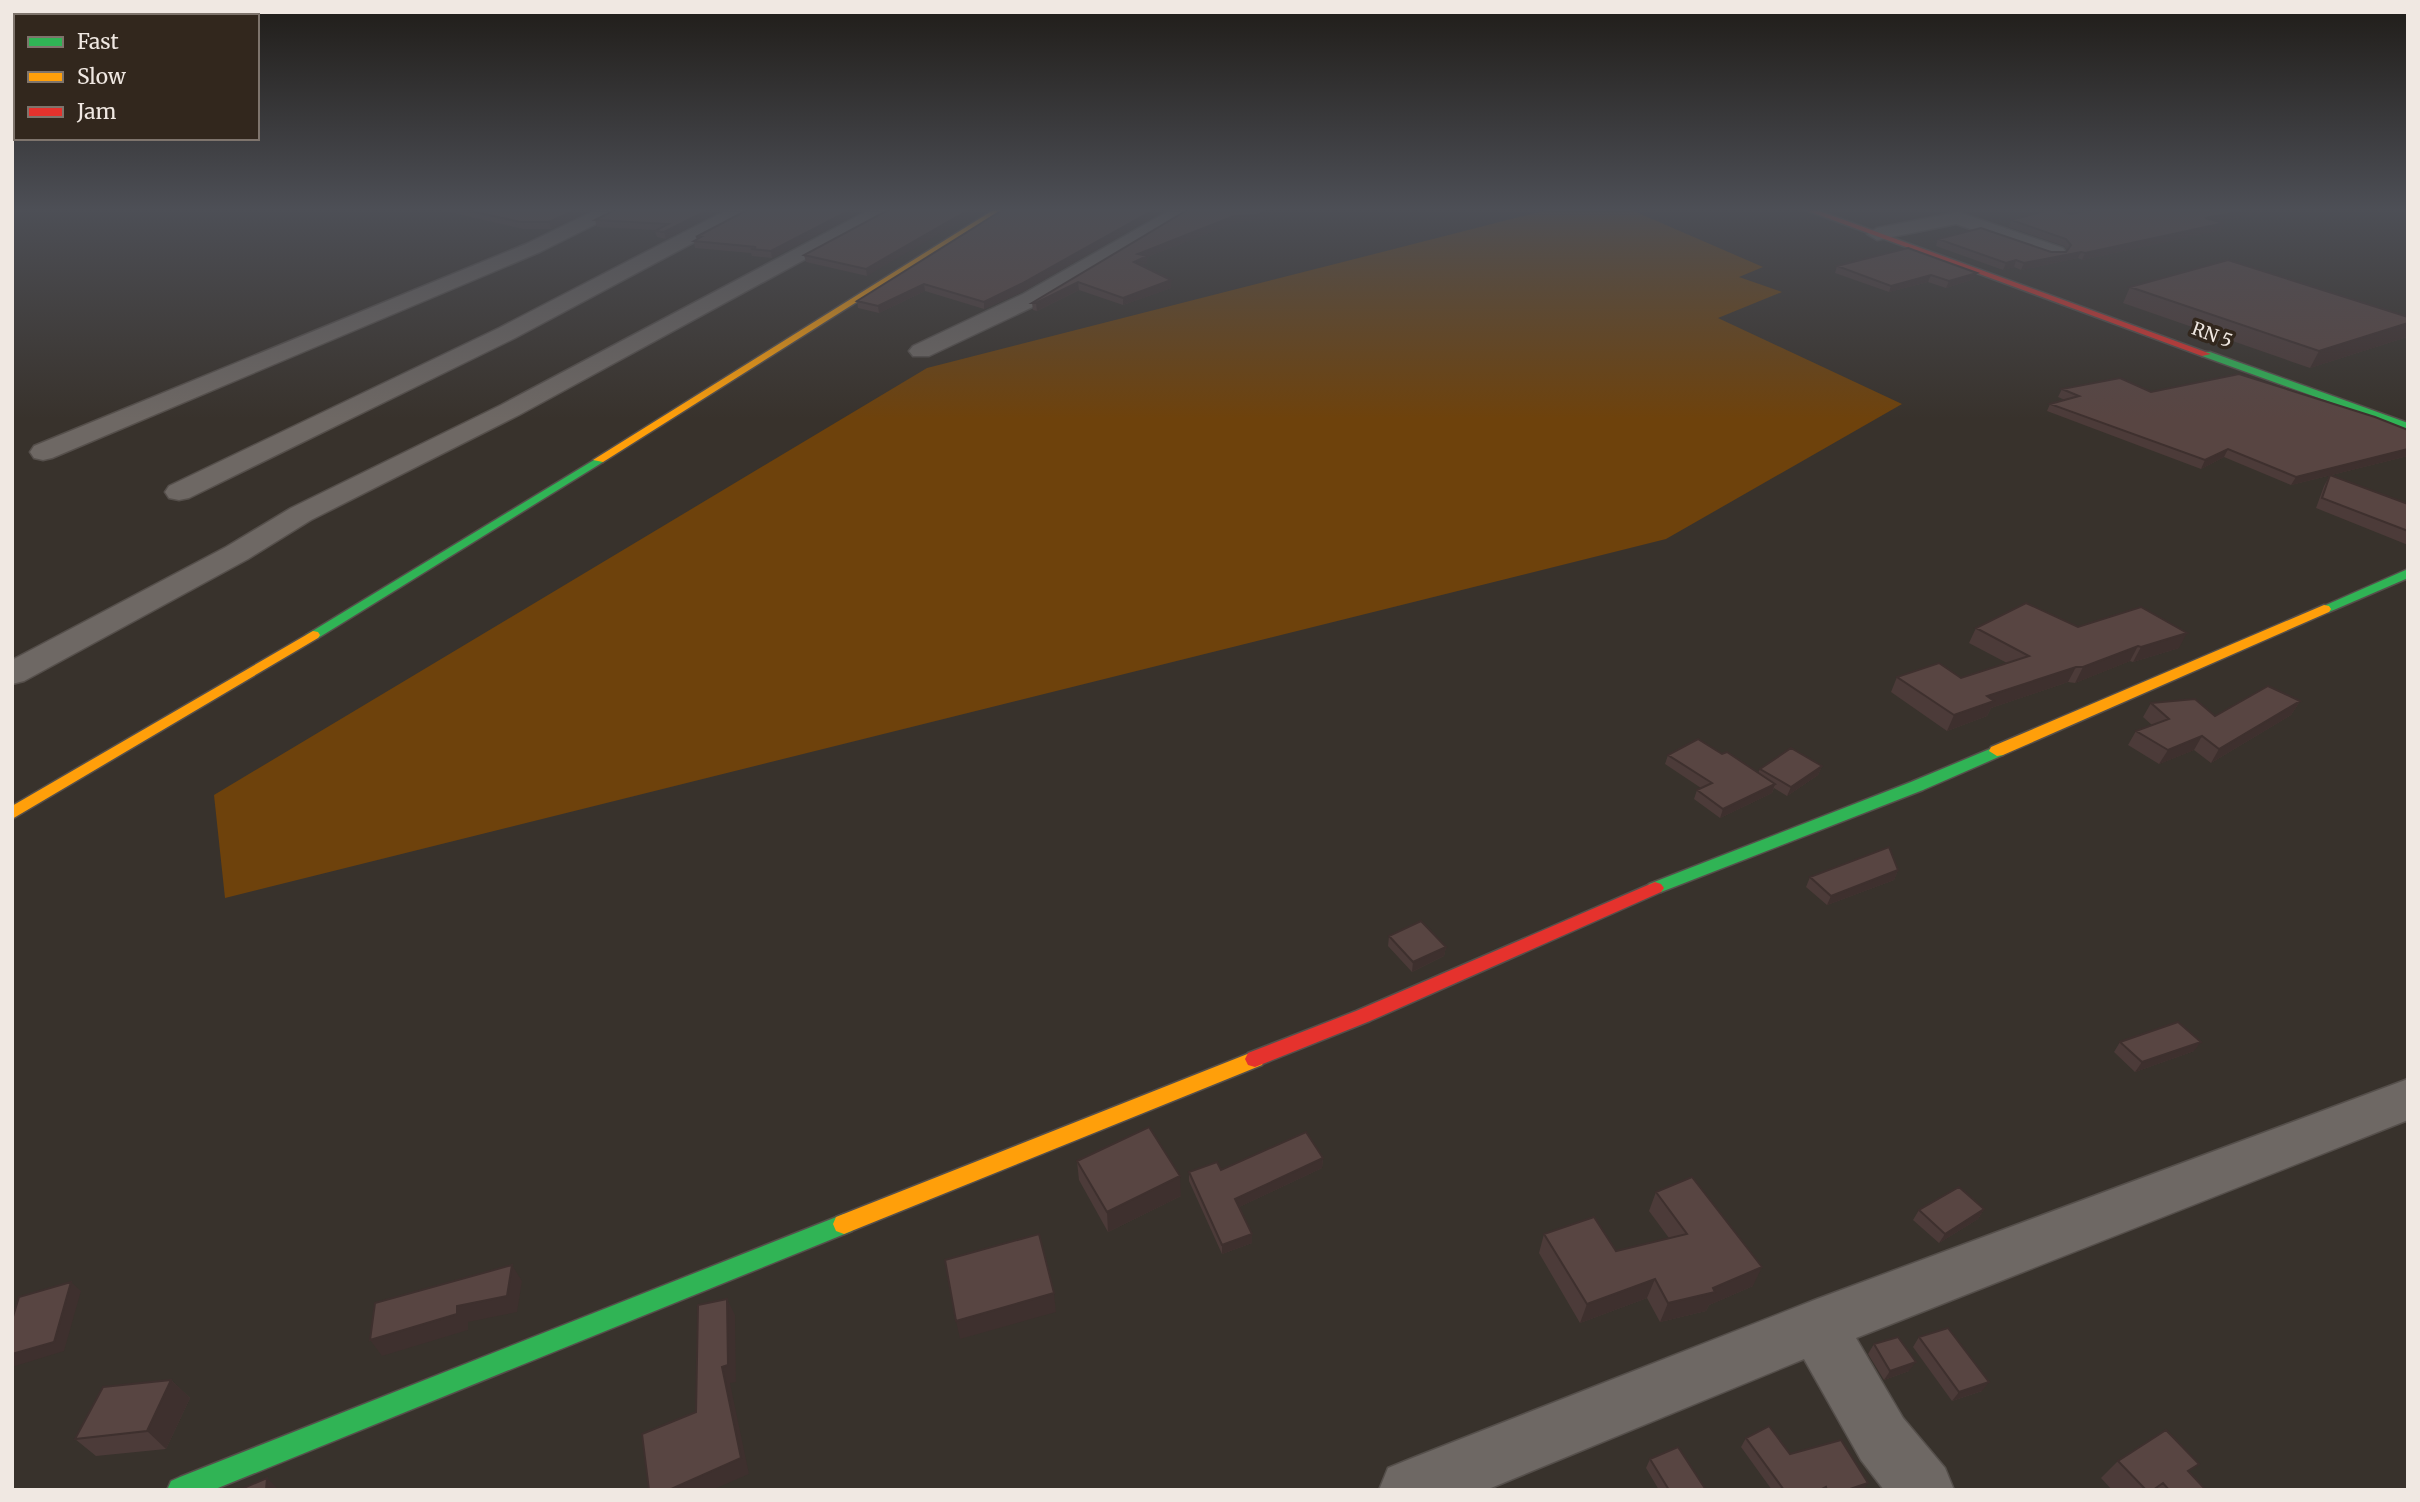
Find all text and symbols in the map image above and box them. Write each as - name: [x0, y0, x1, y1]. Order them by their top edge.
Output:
- legend: [14, 14, 259, 140]
- text: Fast: [77, 28, 119, 55]
- text: Slow: [77, 63, 126, 90]
- text: Jam: [76, 98, 116, 125]
- street label: RN 5: [2189, 317, 2235, 352]

